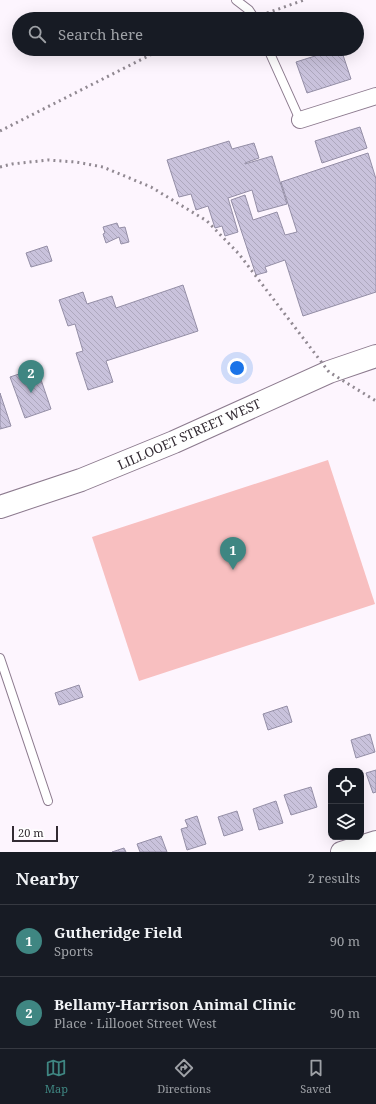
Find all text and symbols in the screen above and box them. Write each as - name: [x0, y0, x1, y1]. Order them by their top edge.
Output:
- search box: [12, 12, 364, 56]
- icon: search: [26, 23, 48, 45]
- text: Search here: [58, 24, 143, 44]
- your location: [227, 358, 247, 378]
- pin: 2: [18, 360, 44, 393]
- street label: LILLOOET STREET WEST: [114, 394, 264, 474]
- pin: 1: [220, 537, 246, 570]
- map controls: [328, 768, 364, 840]
- button: locate: [328, 768, 364, 804]
- button: layers: [328, 804, 364, 840]
- scale bar: [12, 824, 58, 843]
- text: 20 m: [18, 825, 44, 840]
- text: Nearby: [16, 867, 79, 890]
- text: 2 results: [308, 869, 360, 887]
- text: Gutheridge Field: [54, 922, 182, 942]
- text: 1: [25, 932, 33, 950]
- text: 90 m: [330, 932, 360, 950]
- text: Sports: [54, 942, 93, 960]
- text: Bellamy-Harrison Animal Clinic: [54, 994, 296, 1014]
- text: 2: [25, 1004, 33, 1022]
- text: 90 m: [330, 1004, 360, 1022]
- text: Place · Lillooet Street West: [54, 1014, 217, 1032]
- tab: Map: [45, 1057, 68, 1096]
- tab: Directions: [157, 1057, 211, 1096]
- tab: Saved: [300, 1057, 331, 1096]

